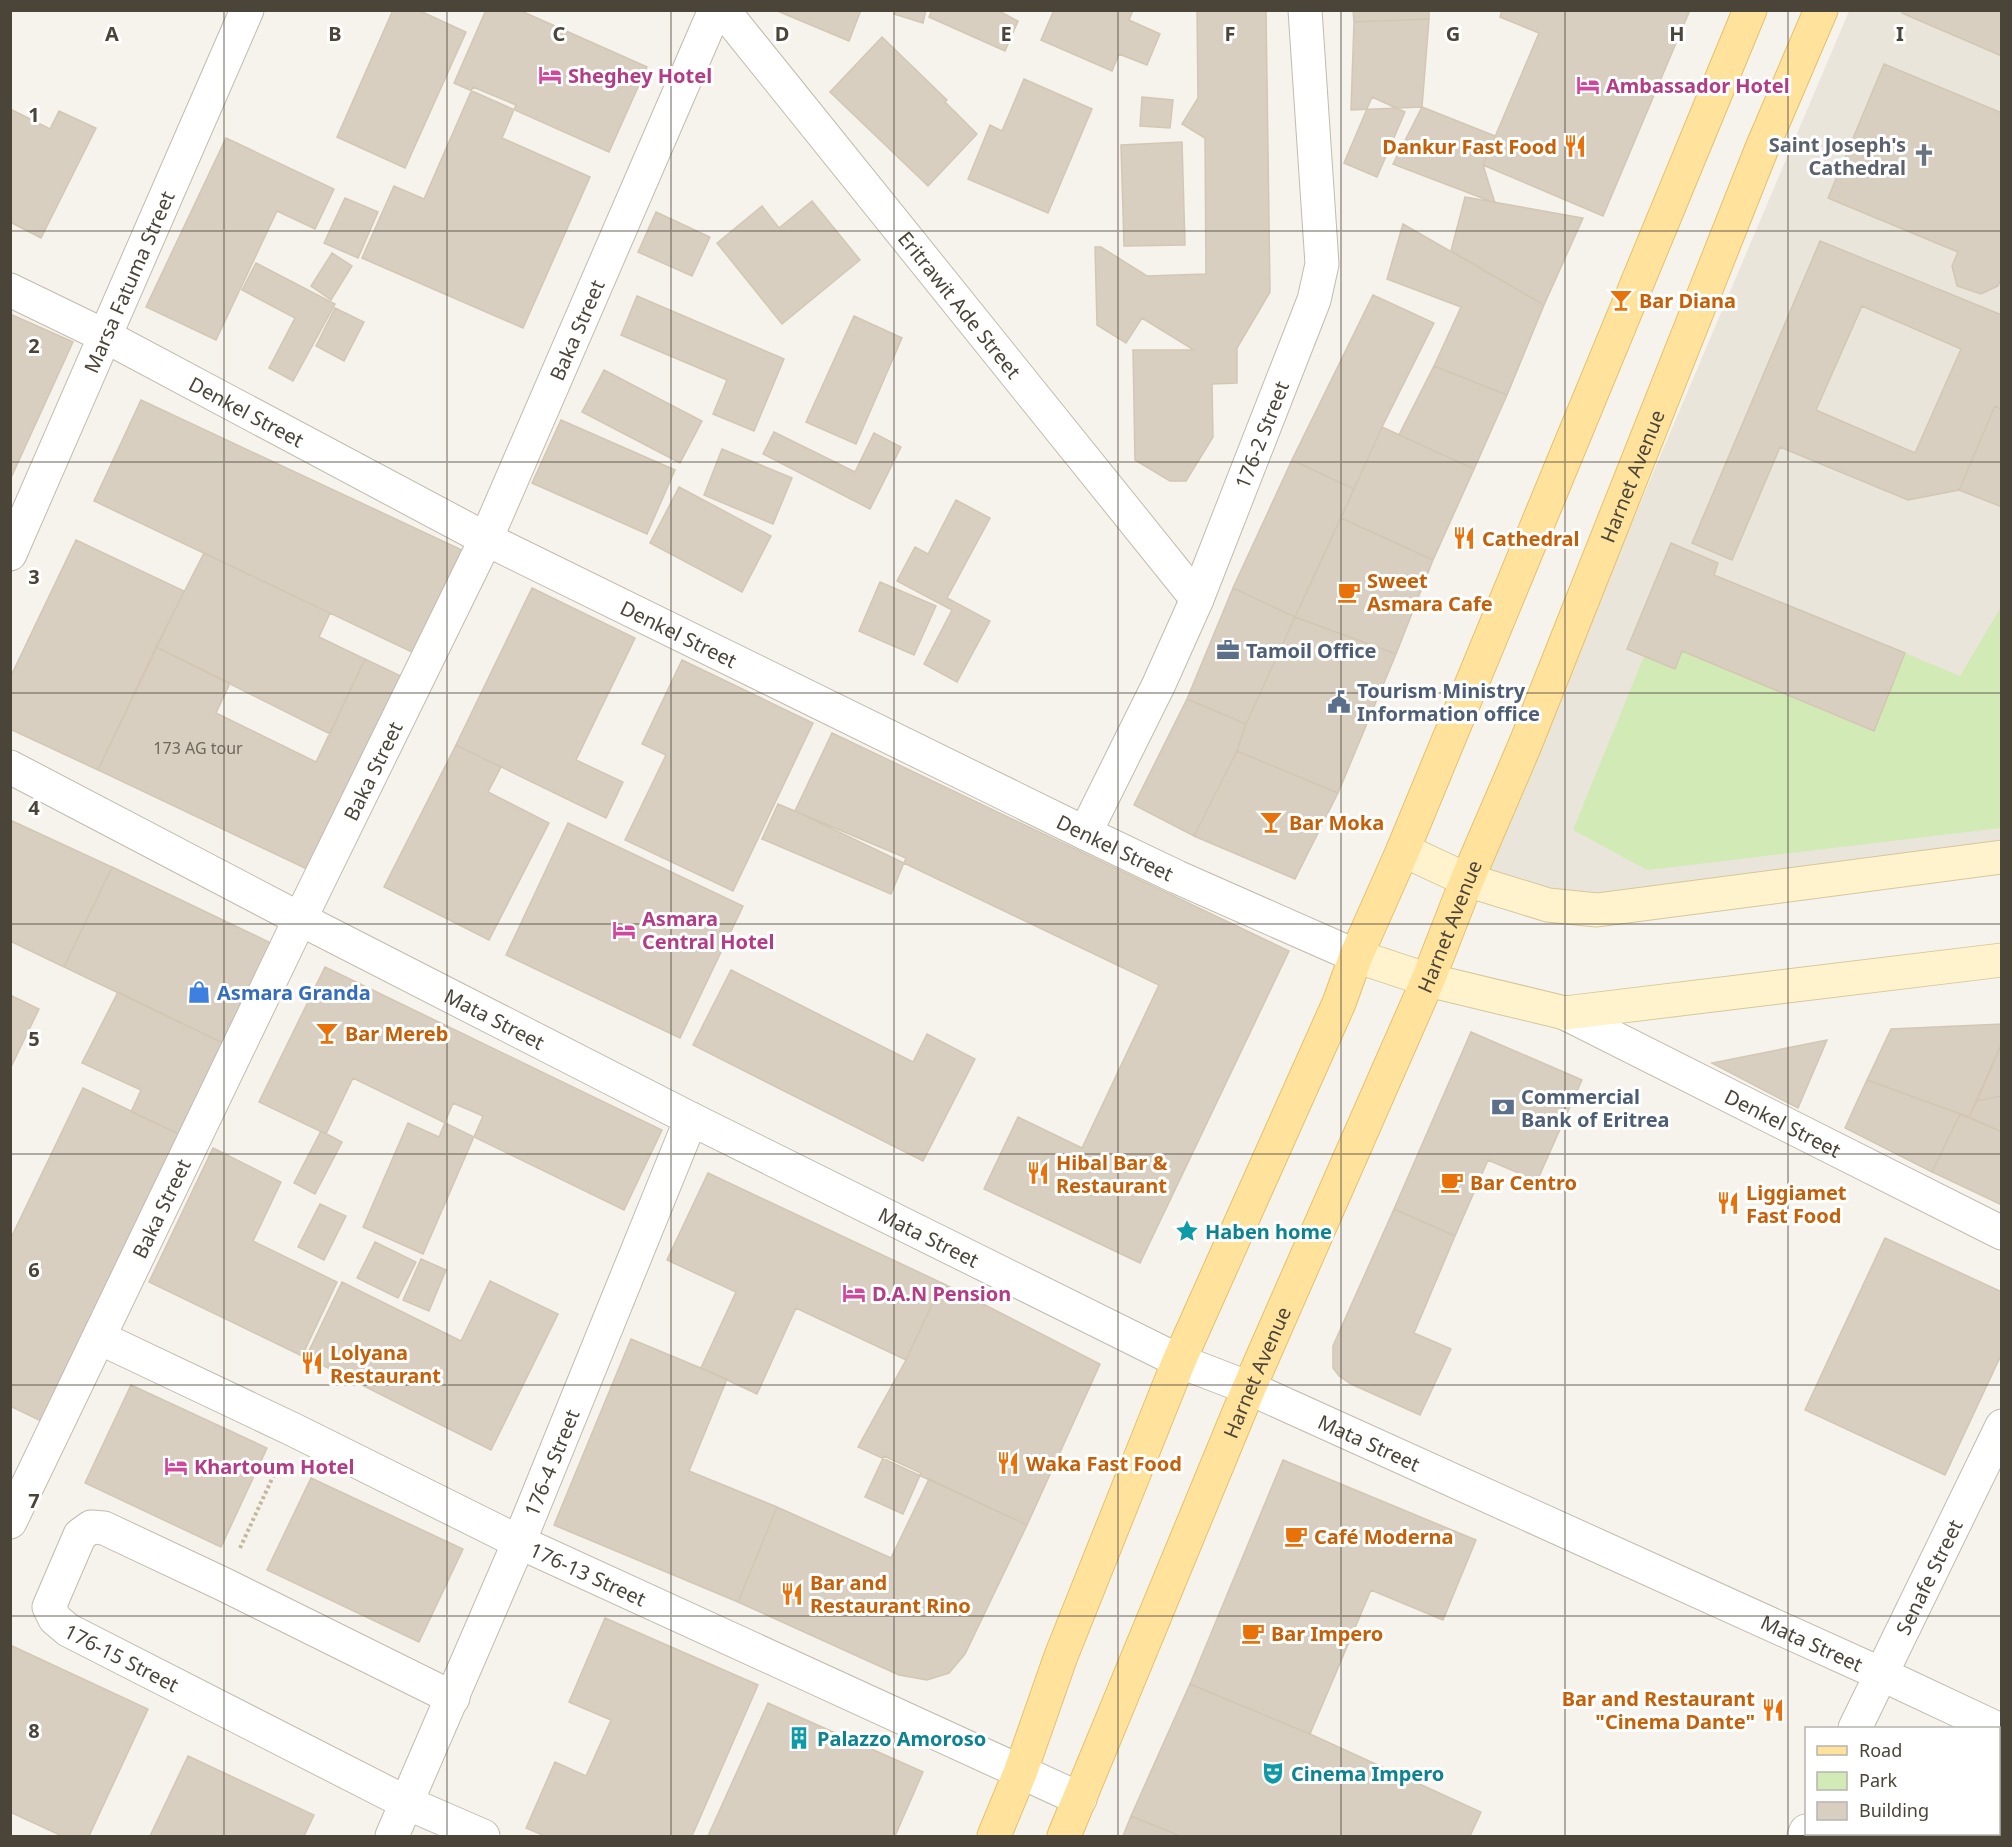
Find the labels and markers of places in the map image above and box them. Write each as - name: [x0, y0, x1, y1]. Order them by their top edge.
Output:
- hotel icon: Sheghey Hotel: [537, 62, 563, 88]
- place label: Sheghey Hotel: [568, 62, 712, 89]
- hotel icon: Ambassador Hotel: [1575, 72, 1601, 98]
- place label: Ambassador Hotel: [1606, 72, 1790, 99]
- place label: Saint Joseph's Cathedral: [1769, 131, 1906, 181]
- place label: Dankur Fast Food: [1382, 133, 1557, 160]
- restaurant icon: Dankur Fast Food: [1562, 133, 1588, 159]
- church icon: Saint Joseph's Cathedral: [1911, 142, 1937, 168]
- bar icon: Bar Diana: [1608, 287, 1634, 313]
- place label: Bar Diana: [1639, 287, 1736, 314]
- restaurant icon: Cathedral: [1451, 525, 1477, 551]
- place label: Cathedral: [1482, 525, 1580, 552]
- place label: Sweet Asmara Cafe: [1367, 567, 1493, 617]
- cafe icon: Sweet Asmara Cafe: [1336, 579, 1362, 605]
- office icon: Tamoil Office: [1215, 637, 1241, 663]
- place label: Tamoil Office: [1246, 637, 1377, 664]
- place label: Tourism Ministry Information office: [1357, 677, 1540, 727]
- public building icon: Tourism Ministry Information office: [1326, 689, 1352, 715]
- bar icon: Bar Moka: [1258, 809, 1284, 835]
- place label: Bar Moka: [1289, 809, 1384, 836]
- place label: Asmara Central Hotel: [642, 905, 775, 955]
- hotel icon: Asmara Central Hotel: [611, 917, 637, 943]
- shop icon: Asmara Granda: [186, 979, 212, 1005]
- place label: Asmara Granda: [217, 979, 371, 1006]
- bar icon: Bar Mereb: [314, 1020, 340, 1046]
- place label: Bar Mereb: [345, 1020, 448, 1047]
- place label: Commercial Bank of Eritrea: [1521, 1083, 1670, 1133]
- bank icon: Commercial Bank of Eritrea: [1490, 1094, 1516, 1120]
- place label: Hibal Bar & Restaurant: [1056, 1149, 1167, 1199]
- restaurant icon: Hibal Bar & Restaurant: [1025, 1160, 1051, 1186]
- cafe icon: Bar Centro: [1439, 1169, 1465, 1195]
- place label: Bar Centro: [1470, 1169, 1577, 1196]
- place label: Liggiamet Fast Food: [1746, 1179, 1847, 1229]
- restaurant icon: Liggiamet Fast Food: [1715, 1190, 1741, 1216]
- place icon: Haben home: [1174, 1218, 1200, 1244]
- place label: Haben home: [1205, 1218, 1332, 1245]
- hotel icon: D.A.N Pension: [841, 1280, 867, 1306]
- place label: D.A.N Pension: [872, 1280, 1011, 1307]
- place label: Lolyana Restaurant: [330, 1339, 441, 1389]
- restaurant icon: Lolyana Restaurant: [299, 1350, 325, 1376]
- restaurant icon: Waka Fast Food: [995, 1450, 1021, 1476]
- place label: Waka Fast Food: [1026, 1450, 1182, 1477]
- hotel icon: Khartoum Hotel: [163, 1453, 189, 1479]
- place label: Khartoum Hotel: [194, 1453, 354, 1480]
- cafe icon: Café Moderna: [1283, 1523, 1309, 1549]
- place label: Café Moderna: [1314, 1523, 1454, 1550]
- place label: Bar and Restaurant Rino: [810, 1569, 971, 1619]
- restaurant icon: Bar and Restaurant Rino: [779, 1581, 805, 1607]
- cafe icon: Bar Impero: [1240, 1620, 1266, 1646]
- place label: Bar Impero: [1271, 1620, 1383, 1647]
- place label: Bar and Restaurant "Cinema Dante": [1562, 1685, 1755, 1735]
- restaurant icon: Bar and Restaurant "Cinema Dante": [1760, 1697, 1786, 1723]
- building icon: Palazzo Amoroso: [786, 1725, 812, 1751]
- place label: Palazzo Amoroso: [817, 1725, 986, 1752]
- theatre icon: Cinema Impero: [1260, 1760, 1286, 1786]
- place label: Cinema Impero: [1291, 1760, 1444, 1787]

